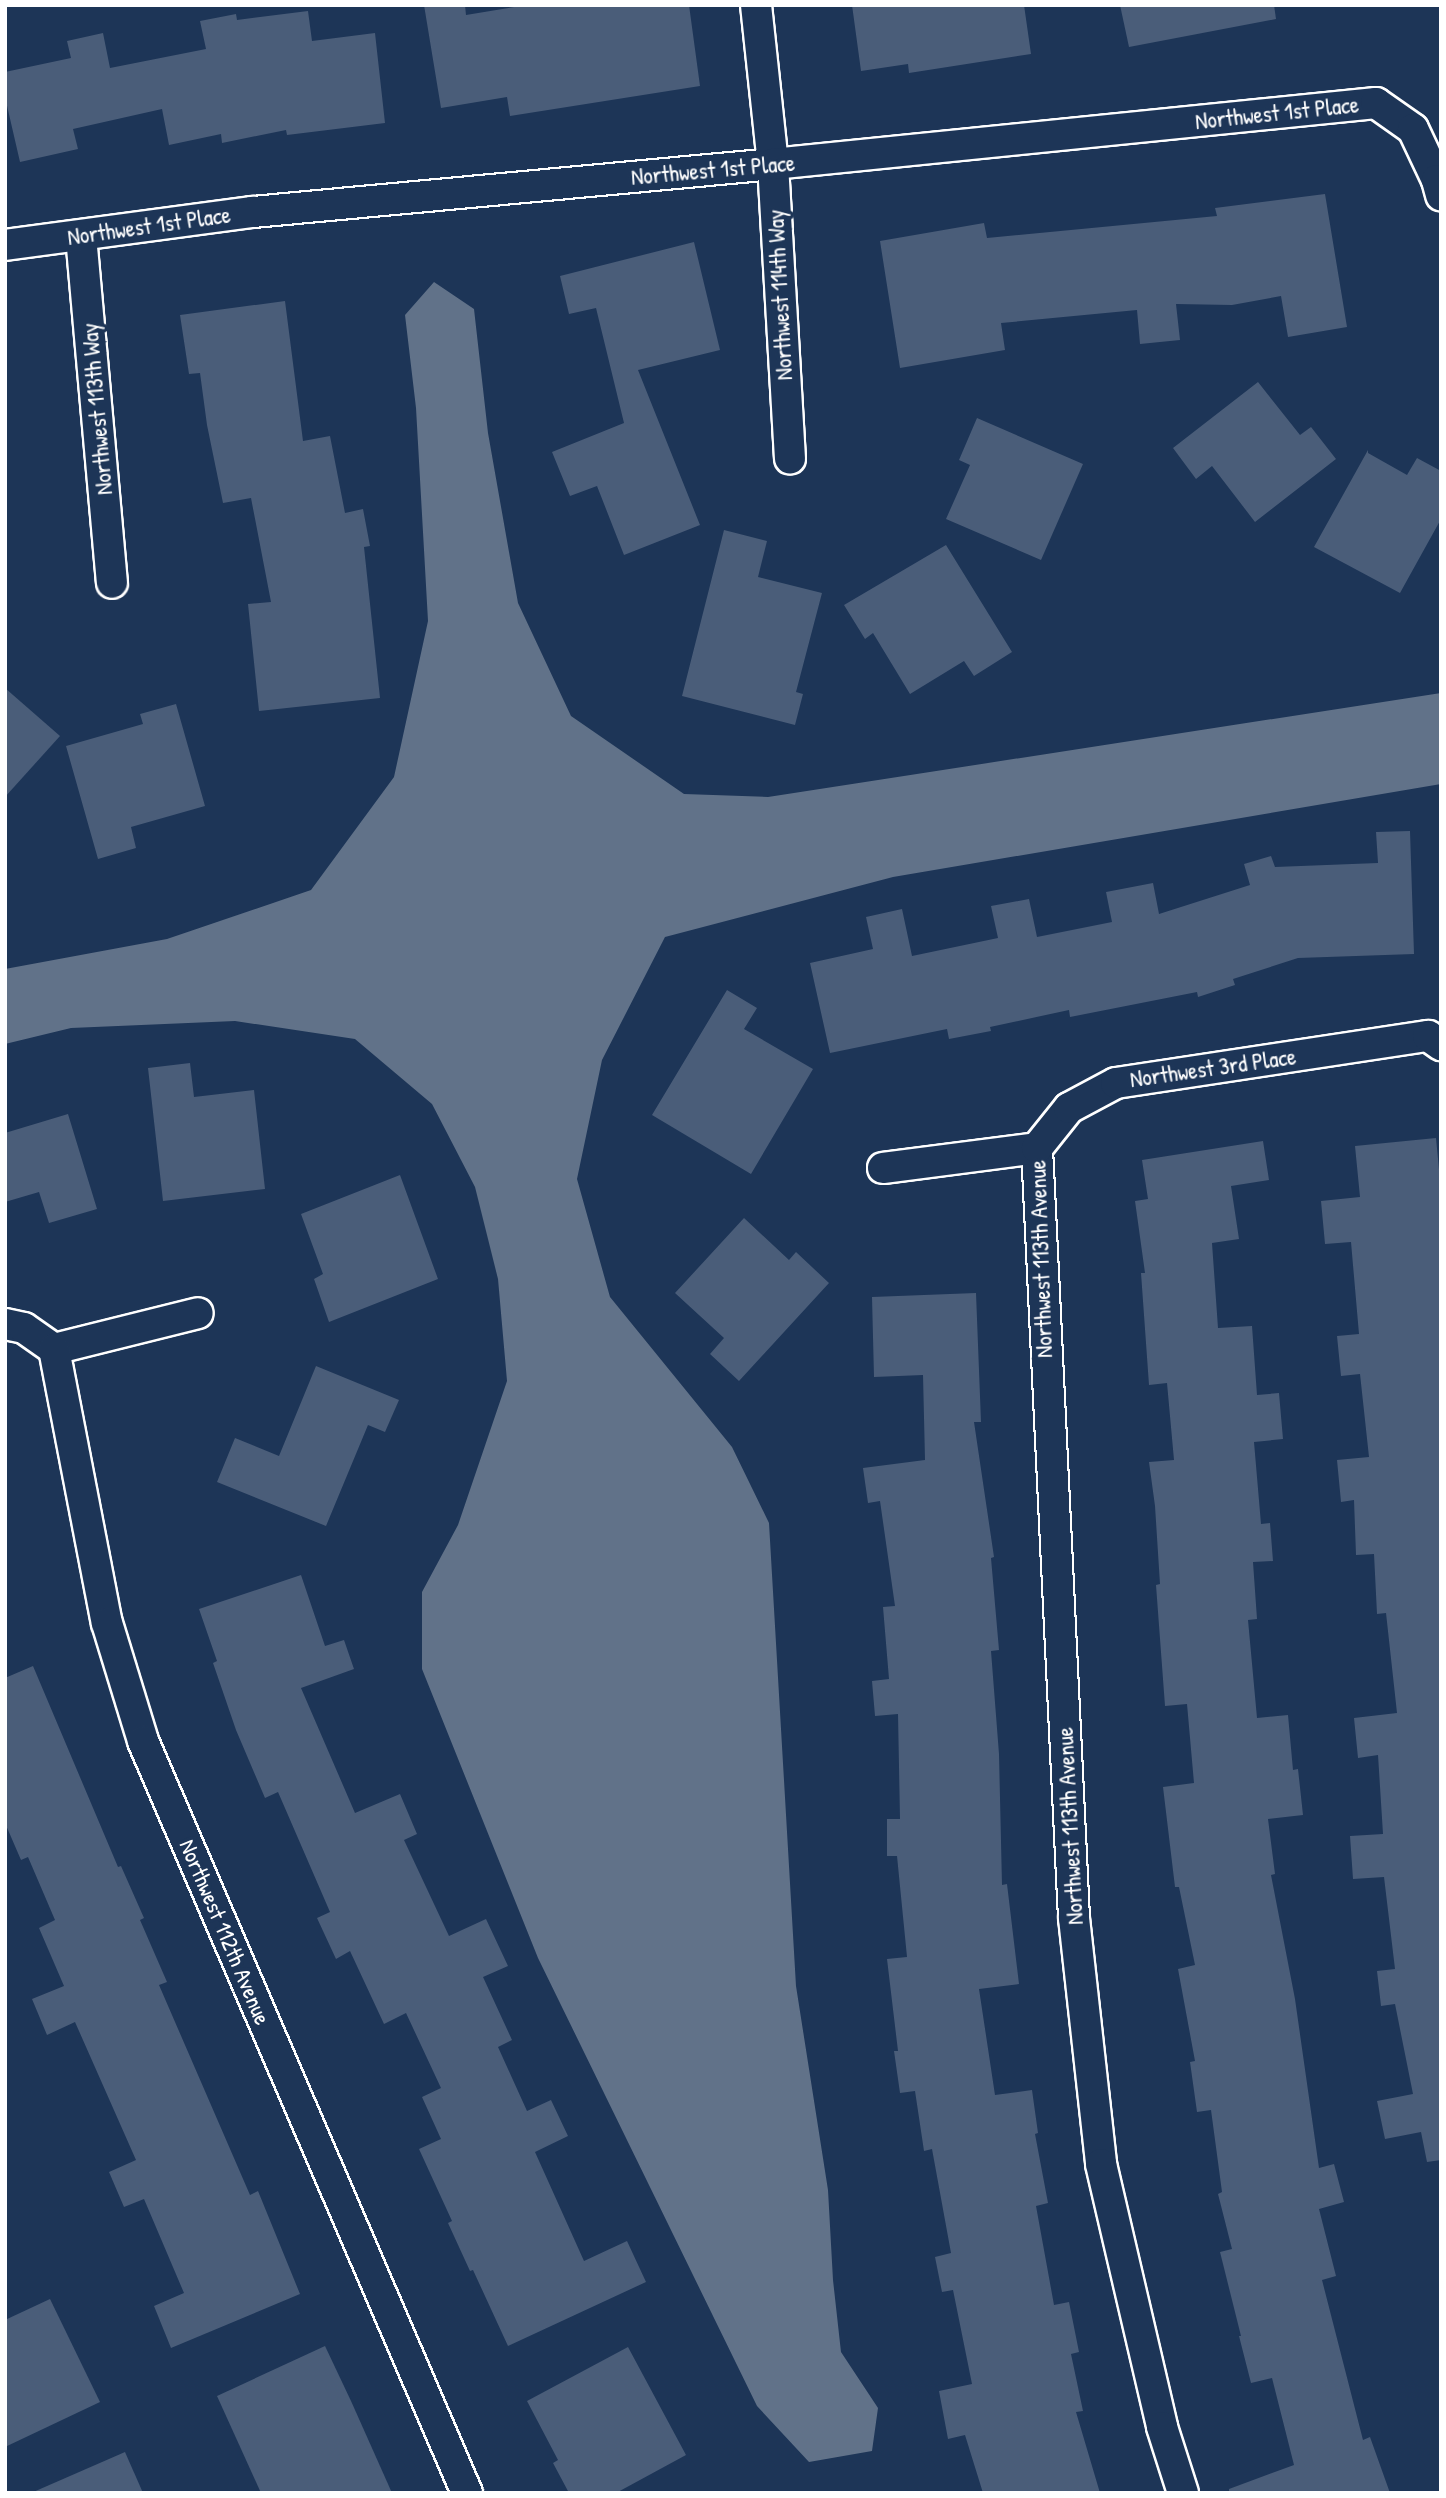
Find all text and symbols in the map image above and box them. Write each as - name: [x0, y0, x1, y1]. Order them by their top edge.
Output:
- street label: Northwest 1st Place: [1194, 91, 1360, 135]
- street label: Northwest 1st Place: [630, 149, 796, 191]
- street label: Northwest 1st Place: [66, 201, 232, 251]
- street label: Northwest 114th Way: [762, 209, 798, 381]
- street label: Northwest 113th Way: [76, 322, 118, 496]
- street label: Northwest 3rd Place: [1128, 1043, 1298, 1093]
- street label: Northwest 113th Avenue: [1024, 1160, 1058, 1358]
- street label: Northwest 113th Avenue: [1051, 1726, 1089, 1926]
- street label: Northwest 112th Avenue: [174, 1835, 276, 2029]

